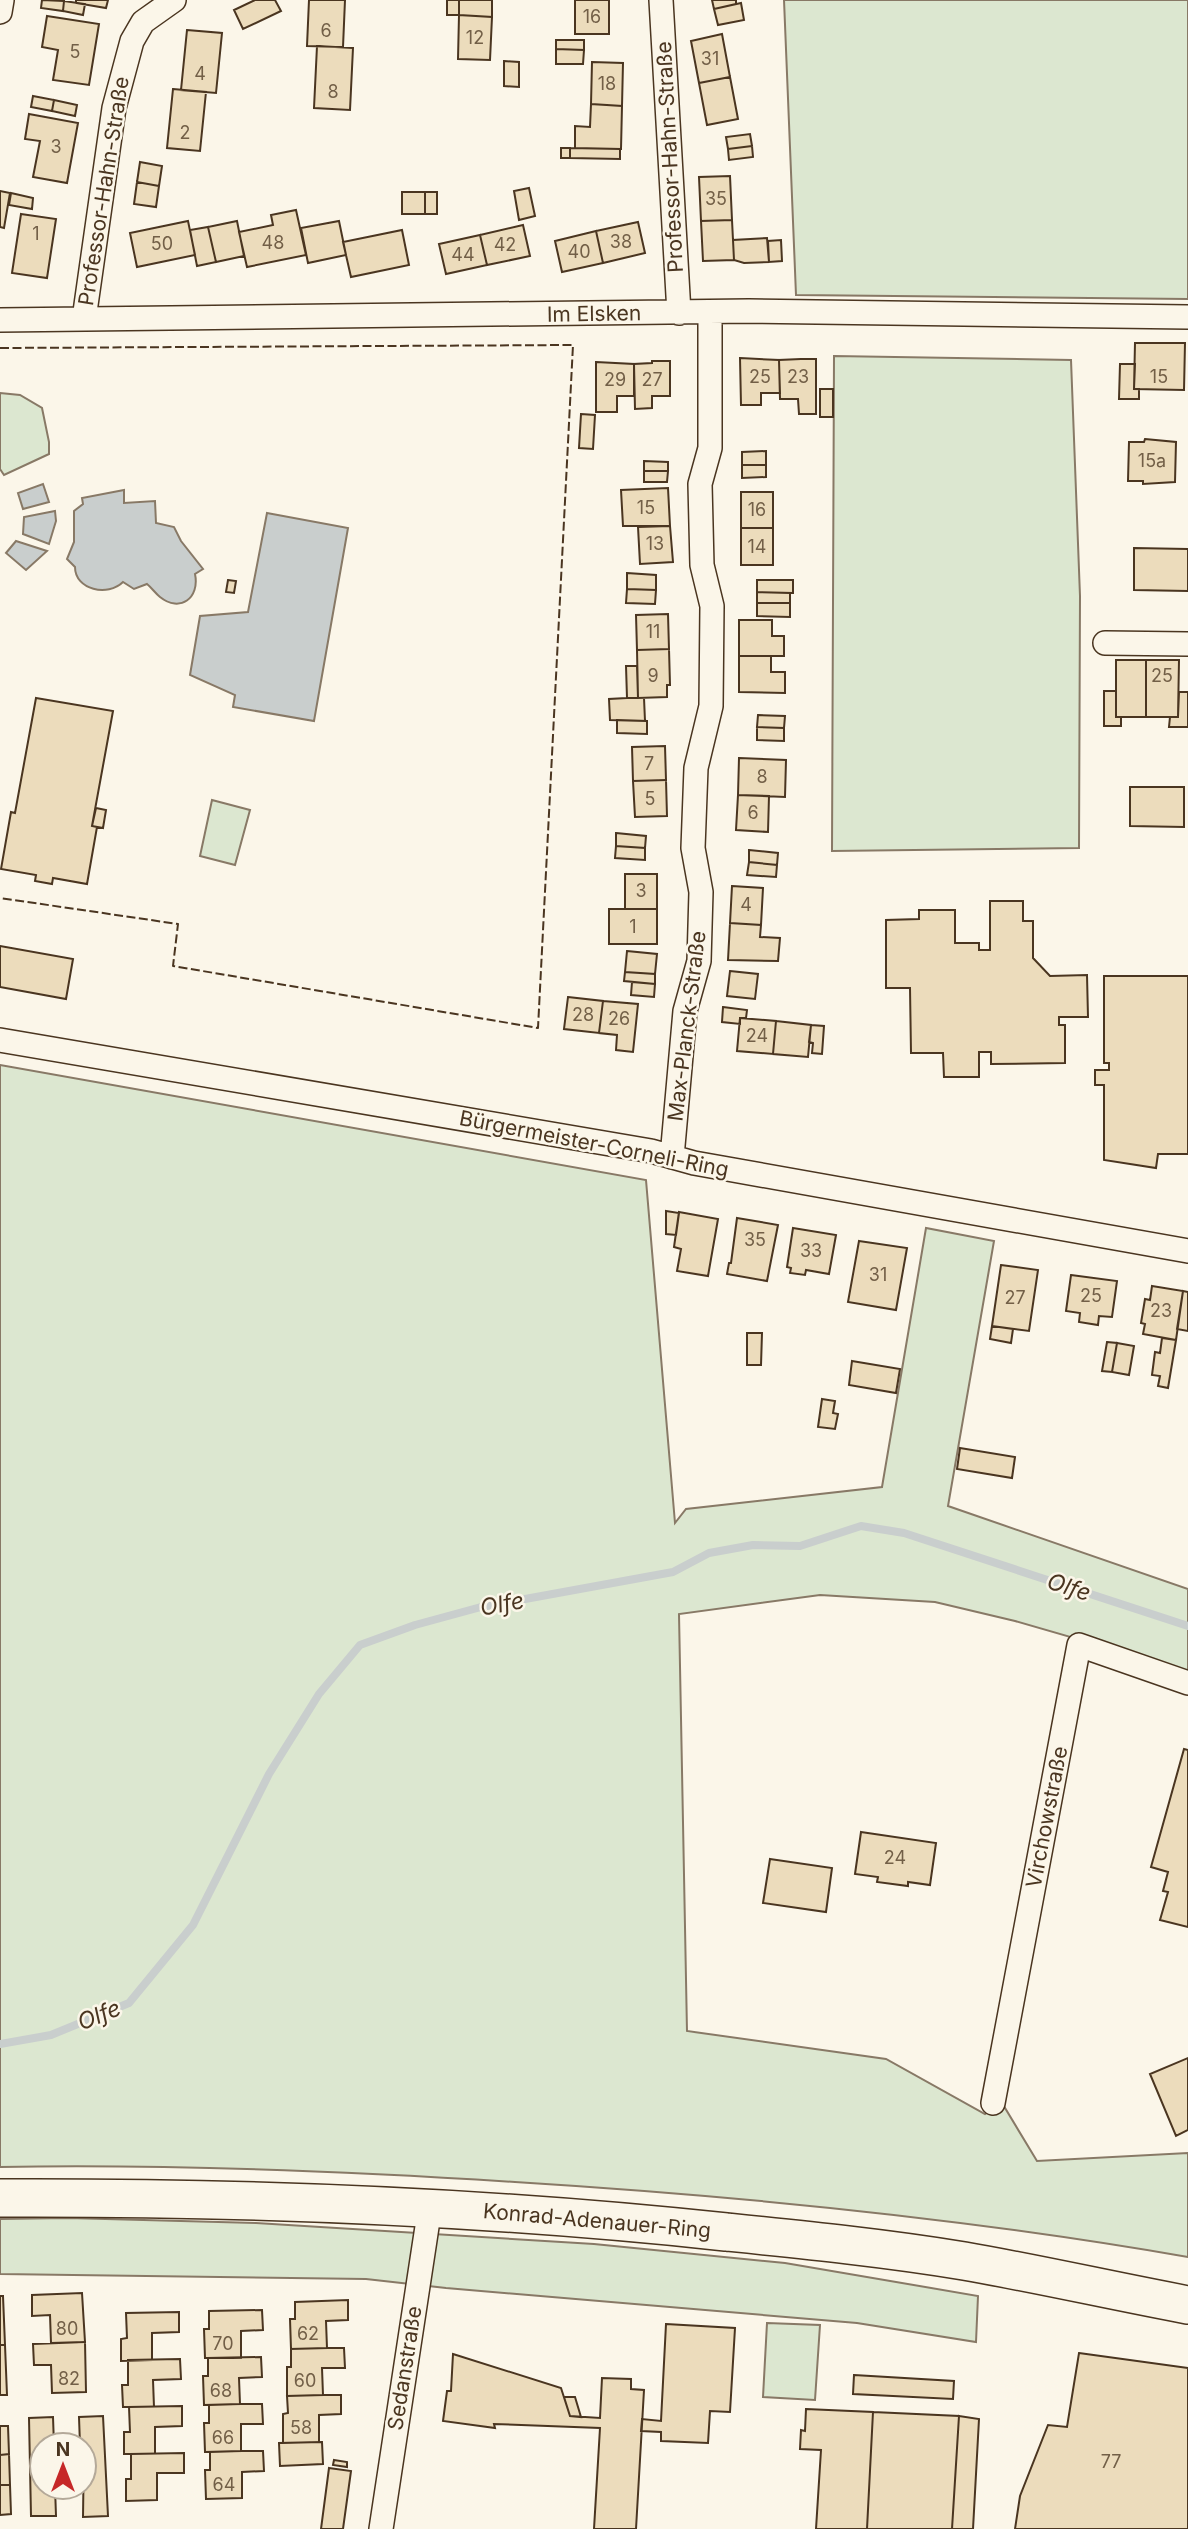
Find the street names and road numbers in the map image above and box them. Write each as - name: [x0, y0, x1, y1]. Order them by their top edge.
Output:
- street label: Professor-Hahn-Straße: [651, 41, 688, 273]
- street label: Professor-Hahn-Straße: [73, 75, 134, 307]
- street label: Im Elsken: [547, 300, 641, 327]
- street label: Max-Planck-Straße: [662, 929, 711, 1123]
- street label: Bürgermeister-Corneli-Ring: [457, 1105, 731, 1182]
- street label: Virchowstraße: [1021, 1744, 1072, 1890]
- street label: Konrad-Adenauer-Ring: [482, 2198, 712, 2243]
- street label: Sedanstraße: [382, 2304, 427, 2432]

